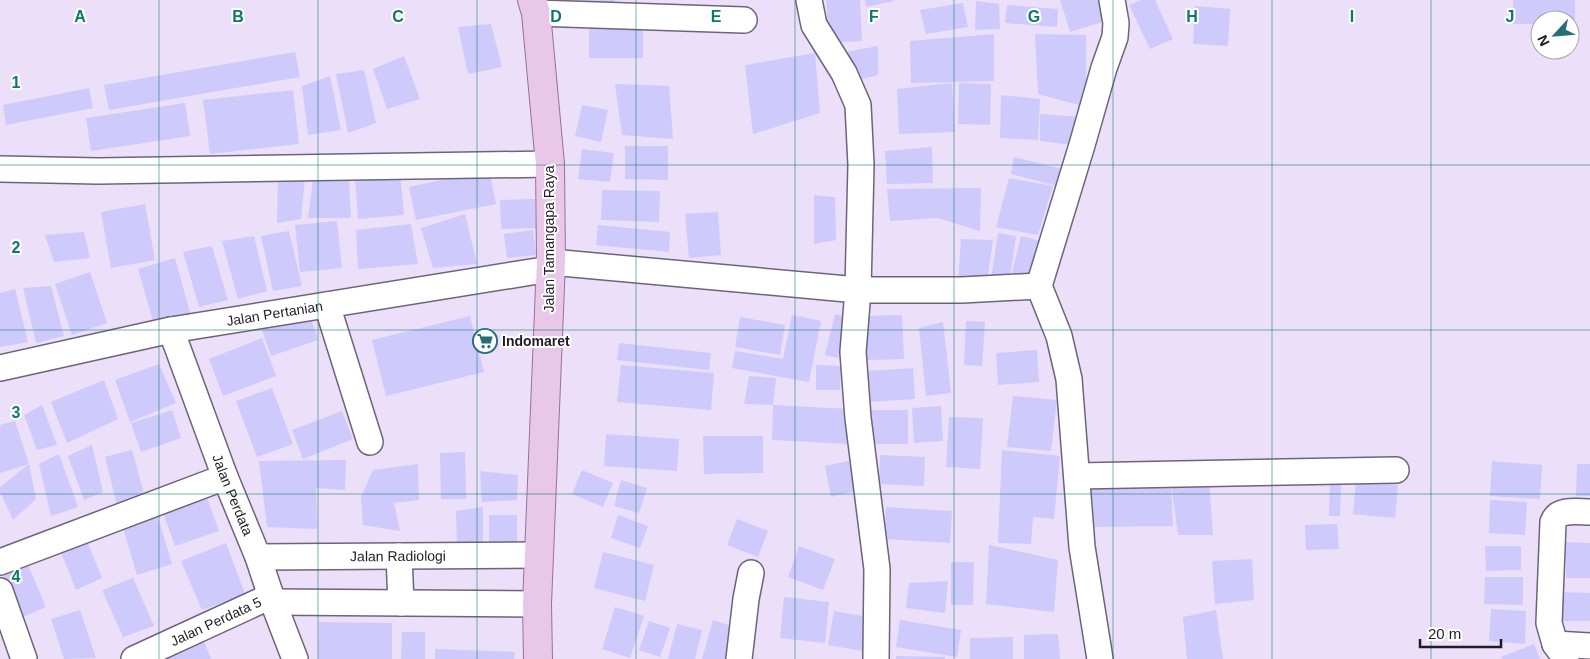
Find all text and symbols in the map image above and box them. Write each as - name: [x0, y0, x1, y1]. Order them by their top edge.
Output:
- text: A: [74, 8, 86, 25]
- text: B: [232, 8, 244, 25]
- text: C: [392, 8, 404, 25]
- text: D: [550, 8, 562, 25]
- text: E: [711, 8, 722, 25]
- text: F: [869, 8, 879, 25]
- text: G: [1028, 8, 1040, 25]
- text: H: [1186, 8, 1198, 25]
- text: I: [1350, 8, 1354, 25]
- text: J: [1506, 8, 1514, 25]
- north arrow: [1530, 10, 1580, 60]
- text: N: [1534, 33, 1553, 49]
- text: 1: [12, 74, 21, 91]
- street label: Jalan Tamangapa Raya: [541, 165, 557, 312]
- text: 2: [12, 239, 21, 256]
- street label: Jalan Pertanian: [225, 298, 324, 329]
- supermarket icon: Indomaret: [472, 328, 498, 354]
- place label: Indomaret: [502, 333, 570, 349]
- text: 3: [12, 404, 21, 421]
- street label: Jalan Perdata: [209, 452, 256, 538]
- street label: Jalan Radiologi: [350, 548, 446, 564]
- text: 4: [12, 568, 21, 585]
- street label: Jalan Perdata 5: [168, 594, 264, 649]
- scale bar: [1420, 616, 1501, 648]
- text: 20 m: [1428, 625, 1461, 642]

